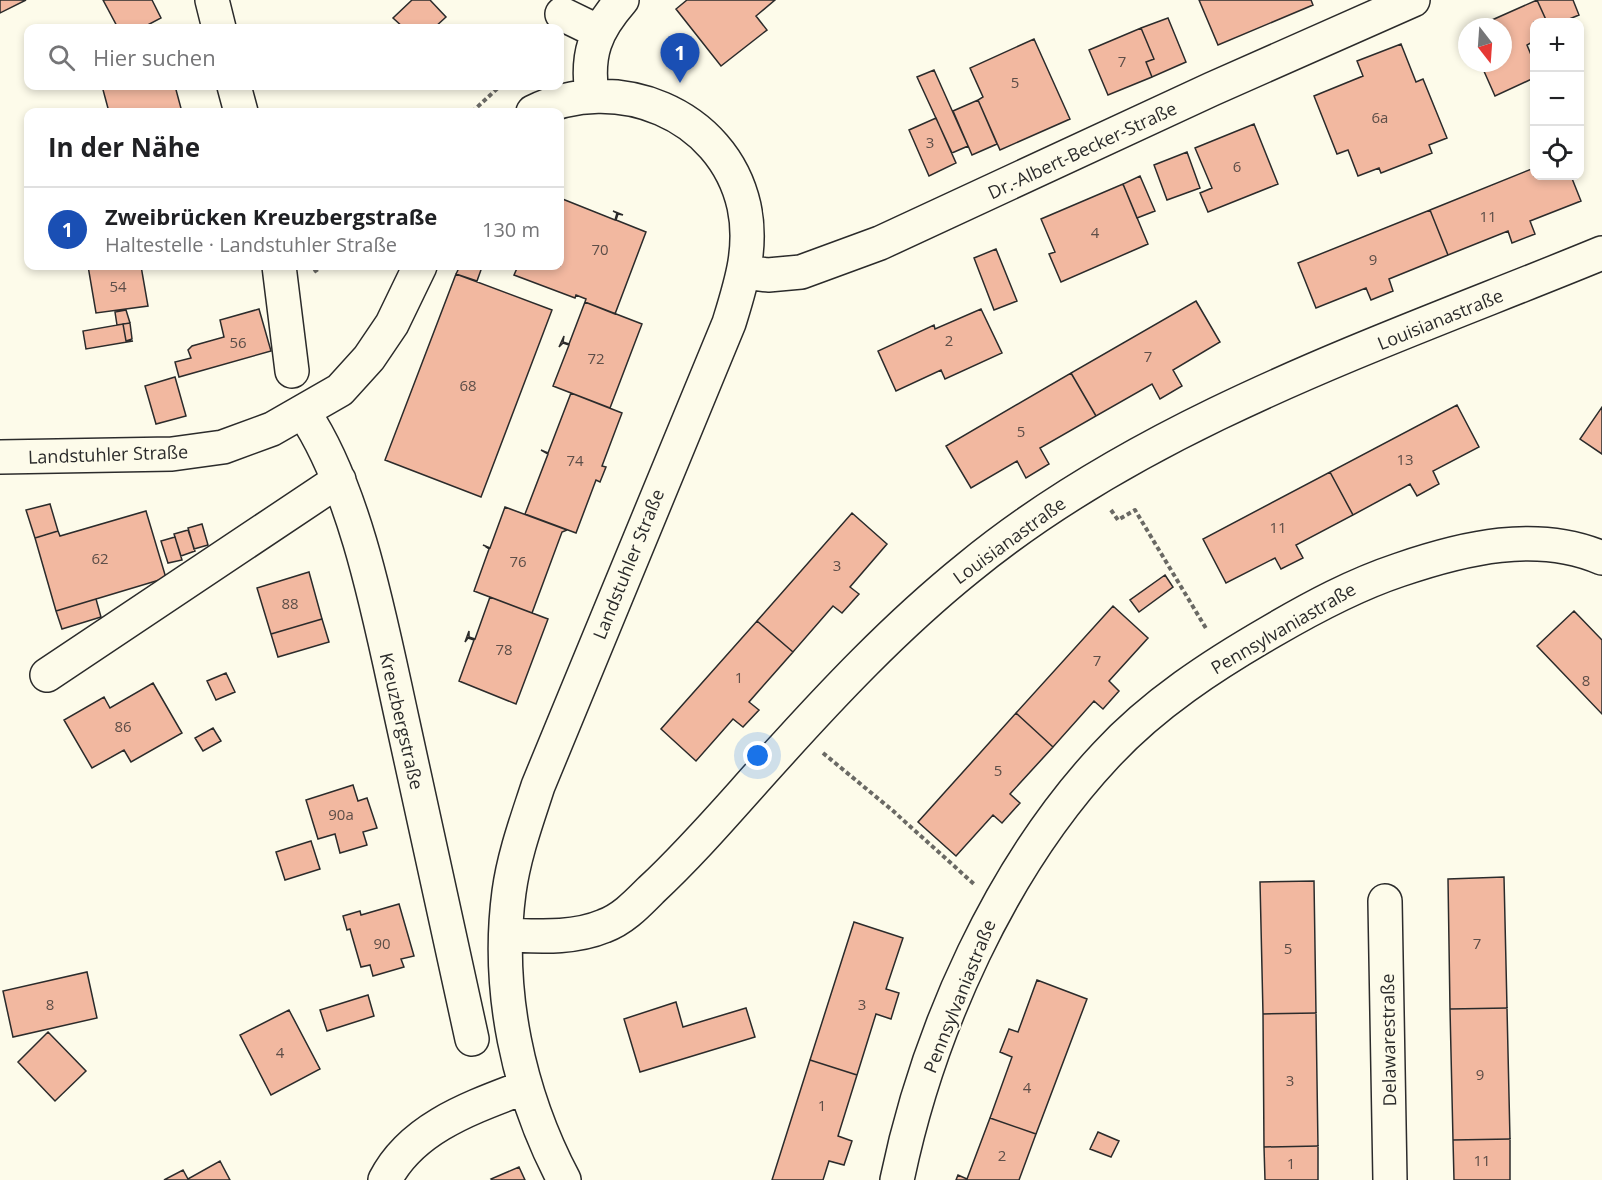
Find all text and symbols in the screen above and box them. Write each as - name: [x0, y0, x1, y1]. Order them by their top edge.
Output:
- north arrow: [1458, 18, 1512, 72]
- map controls: [1530, 18, 1584, 180]
- button: +: [1530, 18, 1584, 72]
- search box: [24, 24, 564, 90]
- pin: 1: [660, 34, 700, 83]
- icon: search: [45, 41, 78, 74]
- text: Hier suchen: [93, 42, 216, 72]
- house number: 7: [1118, 51, 1126, 71]
- house number: 5: [1011, 72, 1019, 92]
- button: −: [1530, 72, 1584, 126]
- street label: Dr.-Albert-Becker-Straße: [984, 96, 1180, 204]
- house number: 6a: [1372, 107, 1388, 127]
- button: locate: [1530, 126, 1584, 180]
- text: In der Nähe: [48, 129, 200, 165]
- house number: 3: [926, 132, 934, 152]
- house number: 6: [1233, 156, 1241, 176]
- text: Zweibrücken Kreuzbergstraße: [105, 201, 437, 231]
- house number: 11: [1479, 206, 1497, 226]
- text: 1: [62, 216, 73, 243]
- text: 130 m: [482, 216, 540, 243]
- house number: 4: [1091, 222, 1100, 242]
- text: Haltestelle · Landstuhler Straße: [105, 231, 397, 258]
- house number: 70: [591, 239, 609, 259]
- house number: 9: [1369, 249, 1377, 269]
- house number: 54: [109, 276, 127, 296]
- street label: Louisianastraße: [1374, 283, 1506, 355]
- house number: 2: [945, 330, 953, 350]
- house number: 56: [229, 332, 247, 352]
- house number: 7: [1144, 346, 1152, 366]
- house number: 72: [587, 348, 605, 368]
- house number: 68: [459, 375, 477, 395]
- house number: 5: [1017, 421, 1025, 441]
- street label: Landstuhler Straße: [28, 439, 188, 469]
- house number: 13: [1396, 449, 1414, 469]
- house number: 74: [566, 450, 584, 470]
- street label: Landstuhler Straße: [587, 485, 669, 643]
- street label: Louisianastraße: [948, 491, 1070, 589]
- house number: 11: [1269, 517, 1287, 537]
- house number: 62: [91, 548, 109, 568]
- house number: 76: [509, 551, 527, 571]
- house number: 3: [833, 555, 841, 575]
- street label: Pennsylvaniastraße: [1206, 577, 1360, 679]
- house number: 88: [281, 593, 299, 613]
- house number: 78: [495, 639, 513, 659]
- street label: Kreuzbergstraße: [375, 650, 429, 792]
- house number: 7: [1093, 650, 1101, 670]
- house number: 1: [735, 667, 743, 687]
- house number: 8: [1582, 670, 1590, 690]
- house number: 86: [114, 716, 132, 736]
- your location: [743, 741, 772, 770]
- house number: 5: [994, 760, 1002, 780]
- house number: 90a: [328, 804, 354, 824]
- street label: Pennsylvaniastraße: [917, 916, 1001, 1076]
- house number: 90: [373, 933, 391, 953]
- house number: 7: [1473, 933, 1481, 953]
- house number: 5: [1284, 938, 1292, 958]
- street label: Delawarestraße: [1375, 973, 1401, 1107]
- house number: 8: [46, 994, 54, 1014]
- house number: 3: [858, 994, 866, 1014]
- house number: 4: [276, 1042, 285, 1062]
- house number: 9: [1476, 1064, 1484, 1084]
- house number: 3: [1286, 1070, 1294, 1090]
- house number: 4: [1023, 1077, 1032, 1097]
- house number: 1: [818, 1095, 826, 1115]
- house number: 2: [998, 1145, 1006, 1165]
- house number: 11: [1473, 1150, 1491, 1170]
- house number: 1: [1287, 1153, 1295, 1173]

